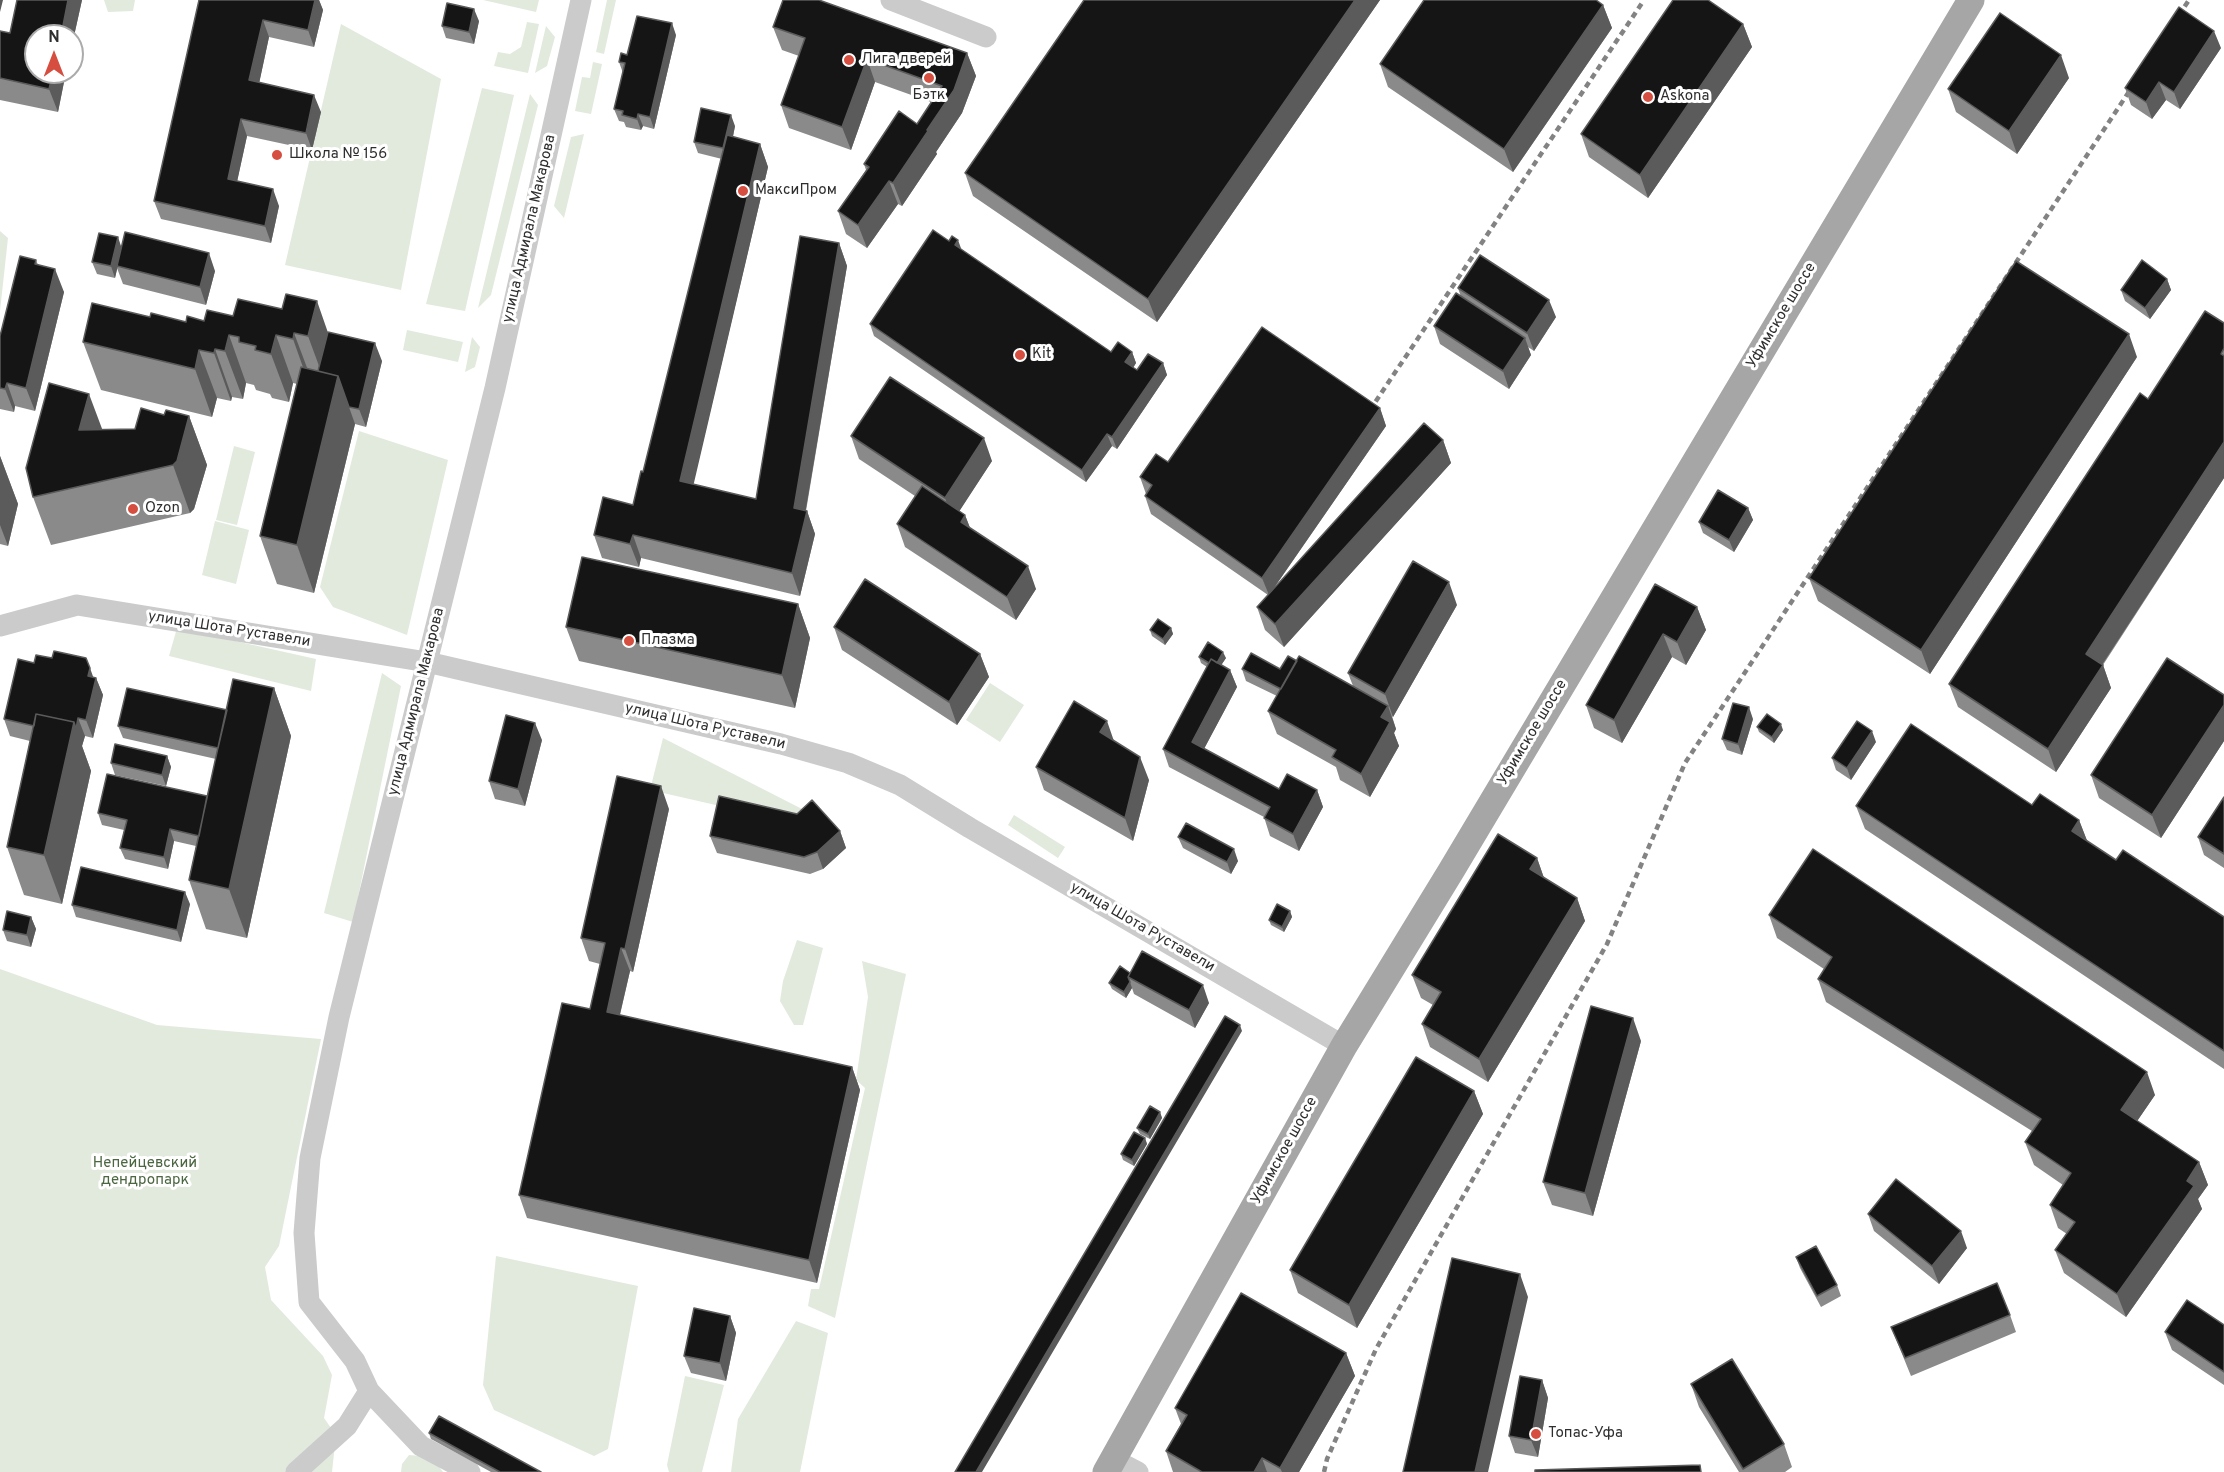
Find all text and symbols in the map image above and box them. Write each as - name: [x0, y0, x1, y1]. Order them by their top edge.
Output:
- north arrow: [24, 24, 84, 84]
- text: N: [48, 28, 60, 48]
- place label: Лига дверей: [861, 51, 951, 69]
- marker: Лига дверей: [842, 53, 856, 67]
- marker: Бэтк: [922, 71, 936, 85]
- place label: Бэтк: [913, 87, 945, 105]
- place label: Askona: [1660, 88, 1709, 106]
- marker: Askona: [1641, 90, 1655, 104]
- street label: улица Адмирала Макарова: [500, 133, 560, 325]
- place label: Школа № 156: [289, 146, 387, 164]
- marker: Школа № 156: [270, 148, 284, 162]
- place label: МаксиПром: [755, 182, 837, 200]
- marker: МаксиПром: [736, 184, 750, 198]
- street label: Уфимское шоссе: [1743, 260, 1821, 372]
- place label: Kit: [1032, 346, 1051, 364]
- marker: Kit: [1013, 348, 1027, 362]
- place label: Ozon: [145, 500, 180, 518]
- marker: Ozon: [126, 502, 140, 516]
- street label: улица Адмирала Макарова: [385, 606, 449, 798]
- street label: улица Шота Руставели: [146, 608, 312, 652]
- place label: Плазма: [641, 632, 695, 650]
- marker: Плазма: [622, 634, 636, 648]
- street label: Уфимское шоссе: [1494, 677, 1572, 789]
- street label: улица Шота Руставели: [623, 700, 787, 754]
- street label: улица Шота Руставели: [1066, 879, 1218, 977]
- street label: Уфимское шоссе: [1248, 1094, 1322, 1208]
- park label: Непейцевский дендропарк: [93, 1155, 197, 1190]
- place label: Топас-Уфа: [1548, 1425, 1623, 1443]
- marker: Топас-Уфа: [1529, 1427, 1543, 1441]

